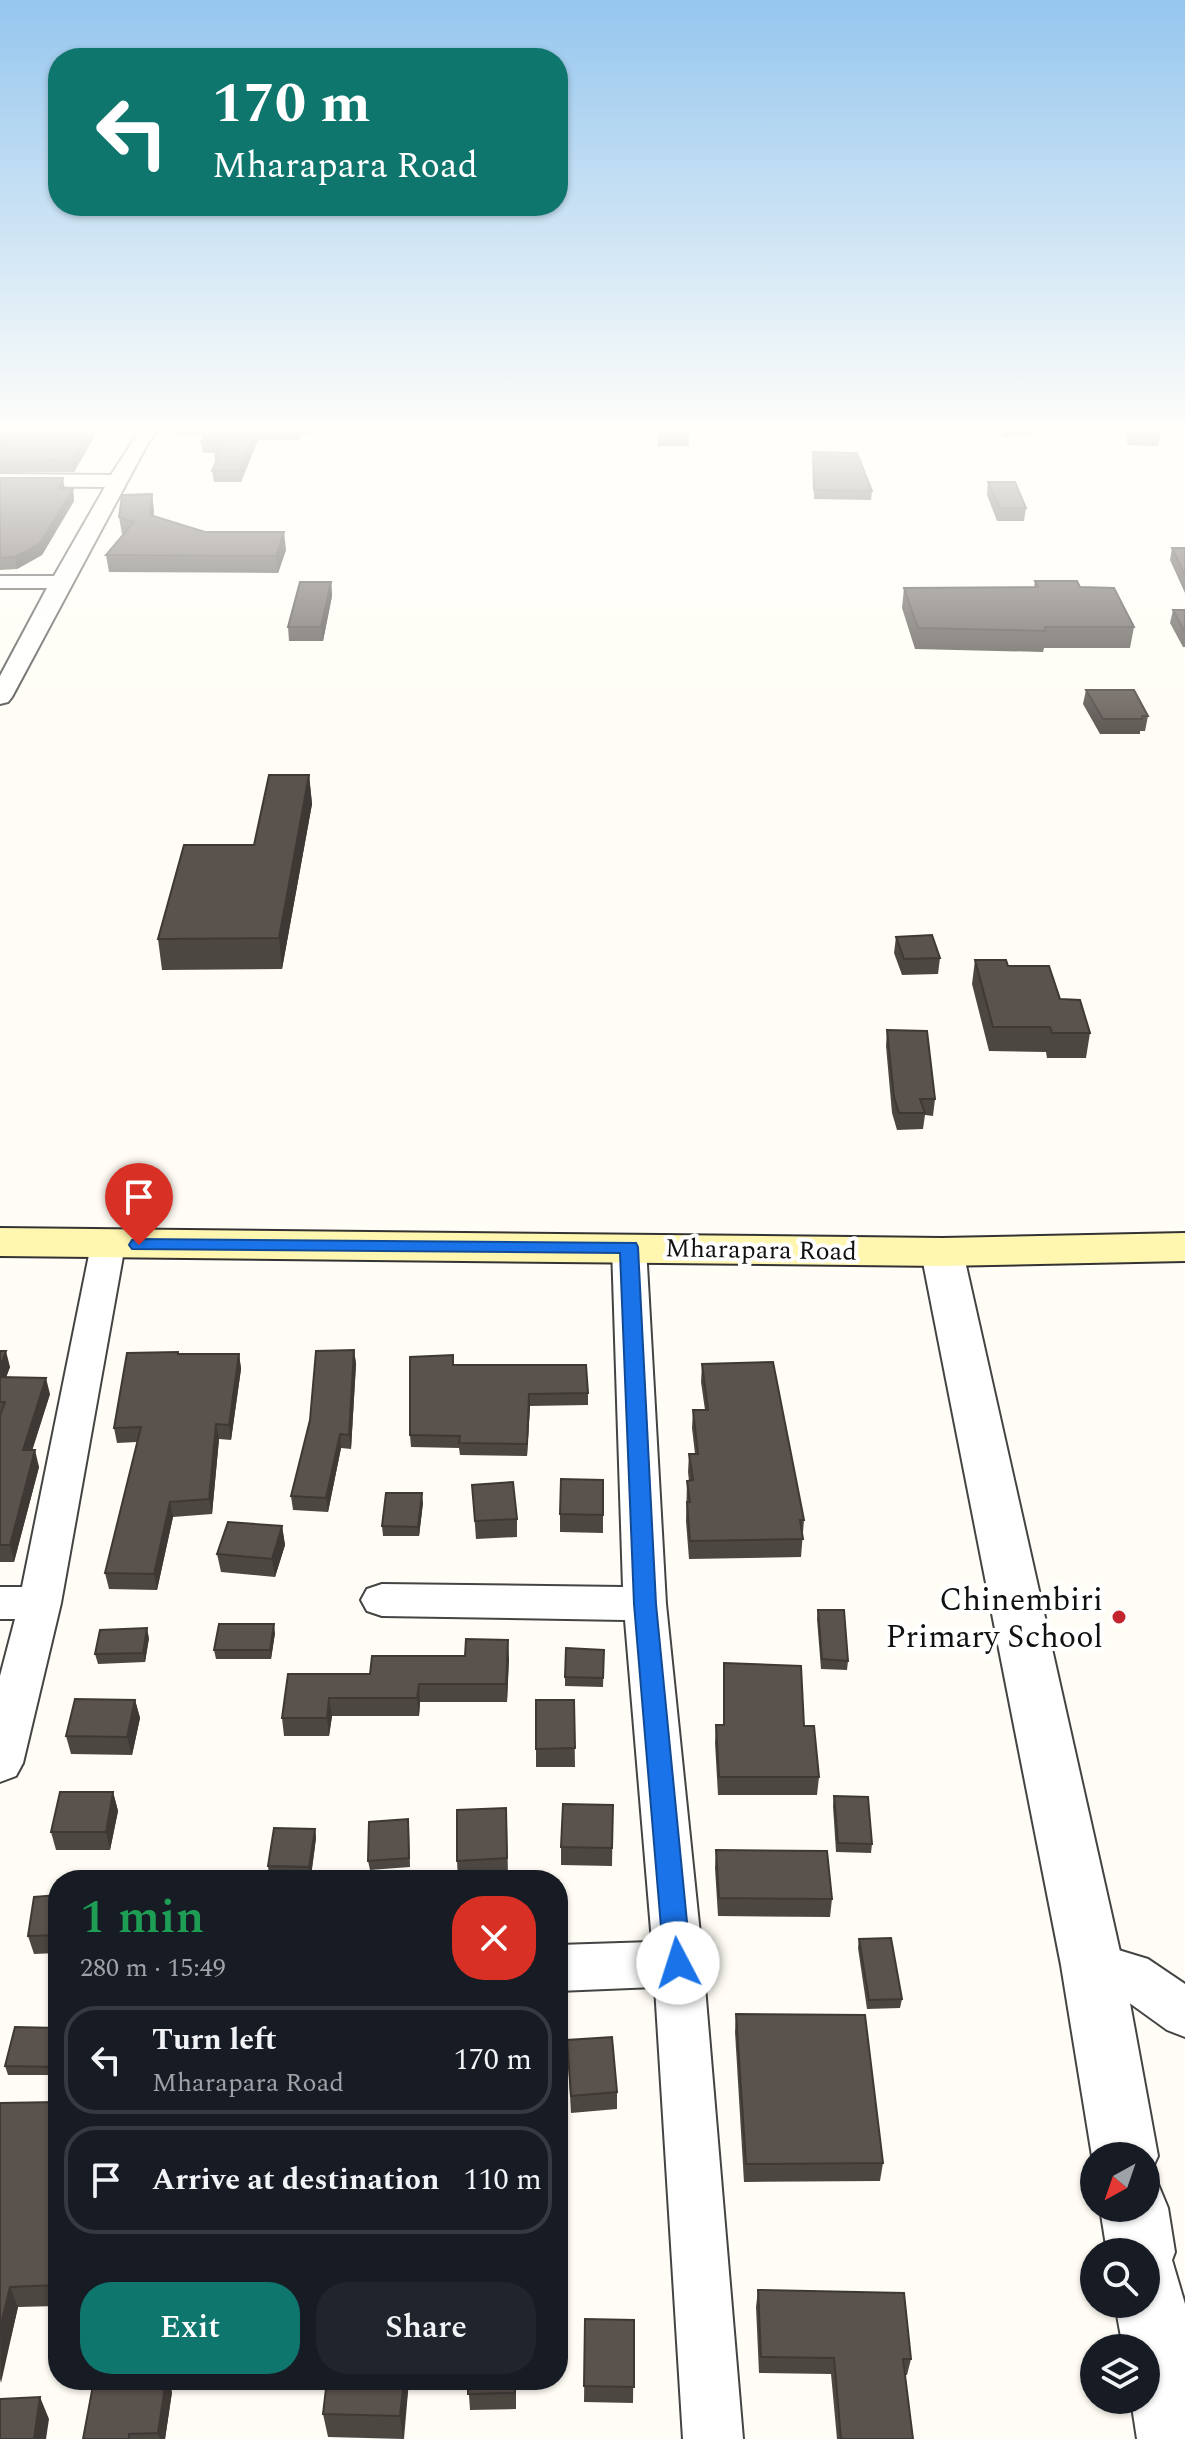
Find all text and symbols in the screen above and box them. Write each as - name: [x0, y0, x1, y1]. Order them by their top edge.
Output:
- text: 170 m: [212, 62, 371, 147]
- icon: left: [80, 80, 184, 184]
- text: Mharapara Road: [212, 139, 478, 194]
- pin: [105, 1163, 173, 1245]
- icon: arrive: [117, 1175, 161, 1219]
- street label: Mharapara Road: [665, 1228, 857, 1272]
- place label: Chinembiri Primary School: [885, 1576, 1103, 1662]
- marker: Chinembiri Primary School: [1110, 1608, 1128, 1626]
- text: 1 min: [80, 1881, 205, 1954]
- button: close: [452, 1896, 536, 1980]
- position arrow: [636, 1921, 720, 2005]
- text: 280 m · 15:49: [80, 1948, 226, 1988]
- text: Turn left: [152, 2017, 277, 2063]
- text: 170 m: [454, 2037, 532, 2083]
- icon: left: [84, 2038, 128, 2082]
- text: Mharapara Road: [152, 2063, 344, 2103]
- north arrow: [1080, 2142, 1160, 2222]
- map controls: [1080, 2142, 1160, 2414]
- text: Arrive at destination: [152, 2157, 439, 2203]
- text: 110 m: [463, 2157, 542, 2203]
- icon: arrive: [84, 2158, 128, 2202]
- button: search: [1080, 2238, 1160, 2318]
- button: Exit: [80, 2282, 300, 2374]
- button: Share: [316, 2282, 536, 2374]
- button: layers: [1080, 2334, 1160, 2414]

